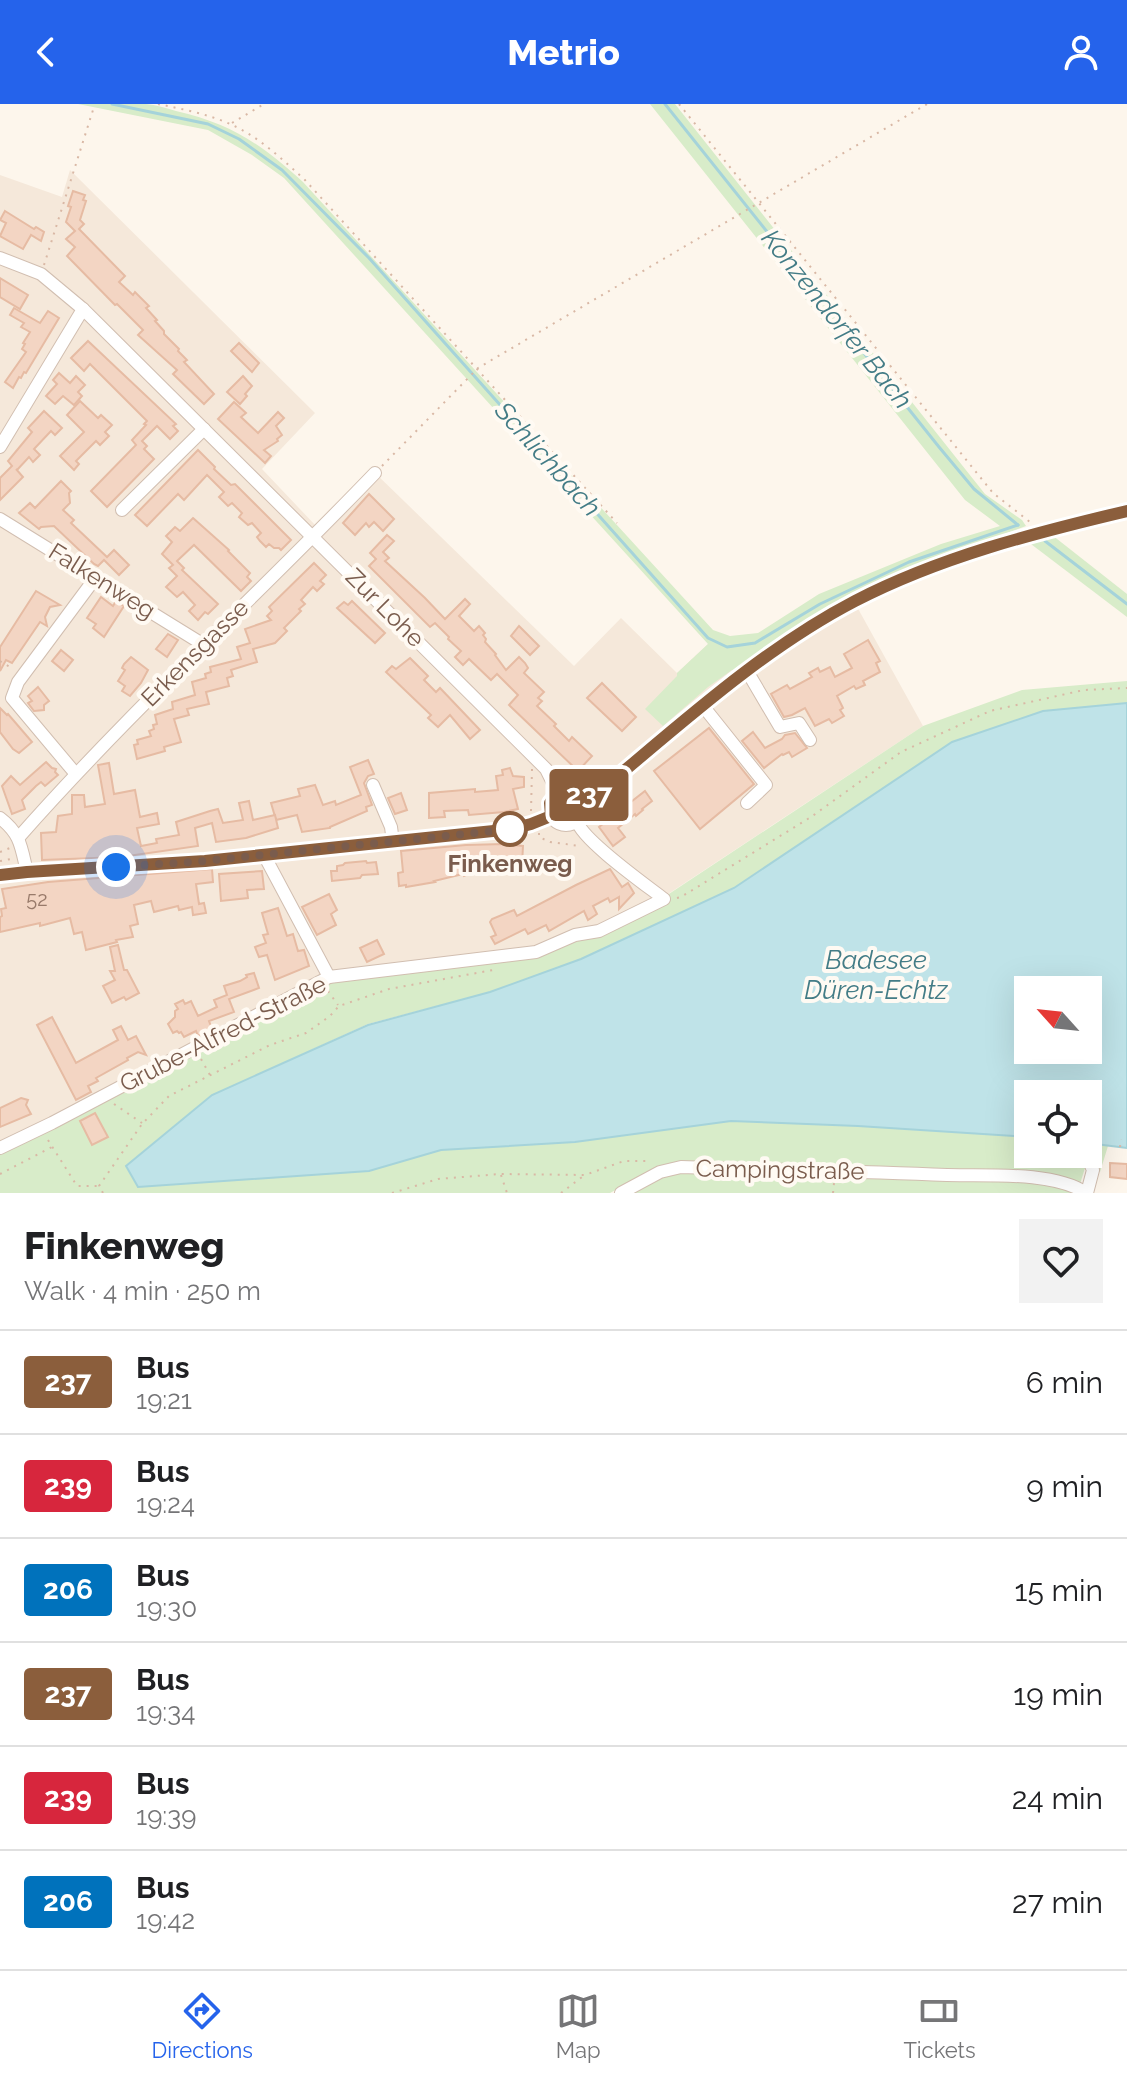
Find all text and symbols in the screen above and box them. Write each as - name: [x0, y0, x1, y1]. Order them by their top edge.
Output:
- icon: back: [24, 30, 68, 74]
- icon: person: [1059, 30, 1103, 74]
- text: Metrio: [507, 31, 620, 73]
- water label: Konzendorfer Bach: [756, 223, 918, 415]
- water label: Schlichbach: [488, 395, 607, 522]
- street label: Falkenweg: [44, 536, 161, 625]
- street label: Zur Lohe: [340, 562, 431, 653]
- street label: Erkensgasse: [135, 593, 254, 712]
- line badge: 237: [543, 769, 635, 821]
- text: 237: [565, 778, 613, 811]
- marker: Finkenweg: [493, 812, 527, 846]
- your location: [96, 847, 136, 887]
- place label: Finkenweg: [447, 849, 573, 878]
- house number: 52: [26, 887, 48, 911]
- water label: Badesee Düren-Echtz: [804, 945, 949, 1005]
- street label: Grube-Alfred-Straße: [115, 969, 331, 1098]
- north arrow: [1014, 976, 1102, 1064]
- map controls: [1014, 976, 1102, 1168]
- button: locate: [1014, 1080, 1102, 1168]
- street label: Campingstraße: [695, 1154, 865, 1185]
- button: heart: [1019, 1219, 1103, 1303]
- text: Finkenweg: [24, 1223, 225, 1268]
- text: Walk · 4 min · 250 m: [24, 1276, 261, 1306]
- text: Bus: [136, 1350, 190, 1385]
- text: 237: [44, 1365, 92, 1398]
- text: 6 min: [1026, 1365, 1103, 1400]
- text: 19:21: [136, 1385, 192, 1415]
- text: Bus: [136, 1454, 190, 1489]
- text: 239: [44, 1469, 92, 1502]
- text: 9 min: [1026, 1469, 1103, 1504]
- text: 19:24: [136, 1489, 195, 1519]
- text: Bus: [136, 1558, 190, 1593]
- text: 206: [43, 1573, 93, 1606]
- text: 15 min: [1015, 1573, 1103, 1608]
- text: 19:30: [136, 1593, 197, 1623]
- text: Bus: [136, 1662, 190, 1697]
- text: 237: [44, 1677, 92, 1710]
- text: 19 min: [1013, 1677, 1103, 1712]
- text: 19:34: [136, 1697, 195, 1727]
- text: Bus: [136, 1766, 190, 1801]
- text: 239: [44, 1781, 92, 1814]
- text: 24 min: [1012, 1781, 1103, 1816]
- text: 19:39: [136, 1801, 196, 1831]
- text: Bus: [136, 1870, 190, 1905]
- text: 206: [43, 1885, 93, 1918]
- text: 27 min: [1012, 1885, 1103, 1920]
- text: 19:42: [136, 1905, 195, 1935]
- tab: Directions: [151, 1989, 253, 2063]
- tab: Map: [556, 1989, 601, 2063]
- tab: Tickets: [903, 1989, 976, 2063]

